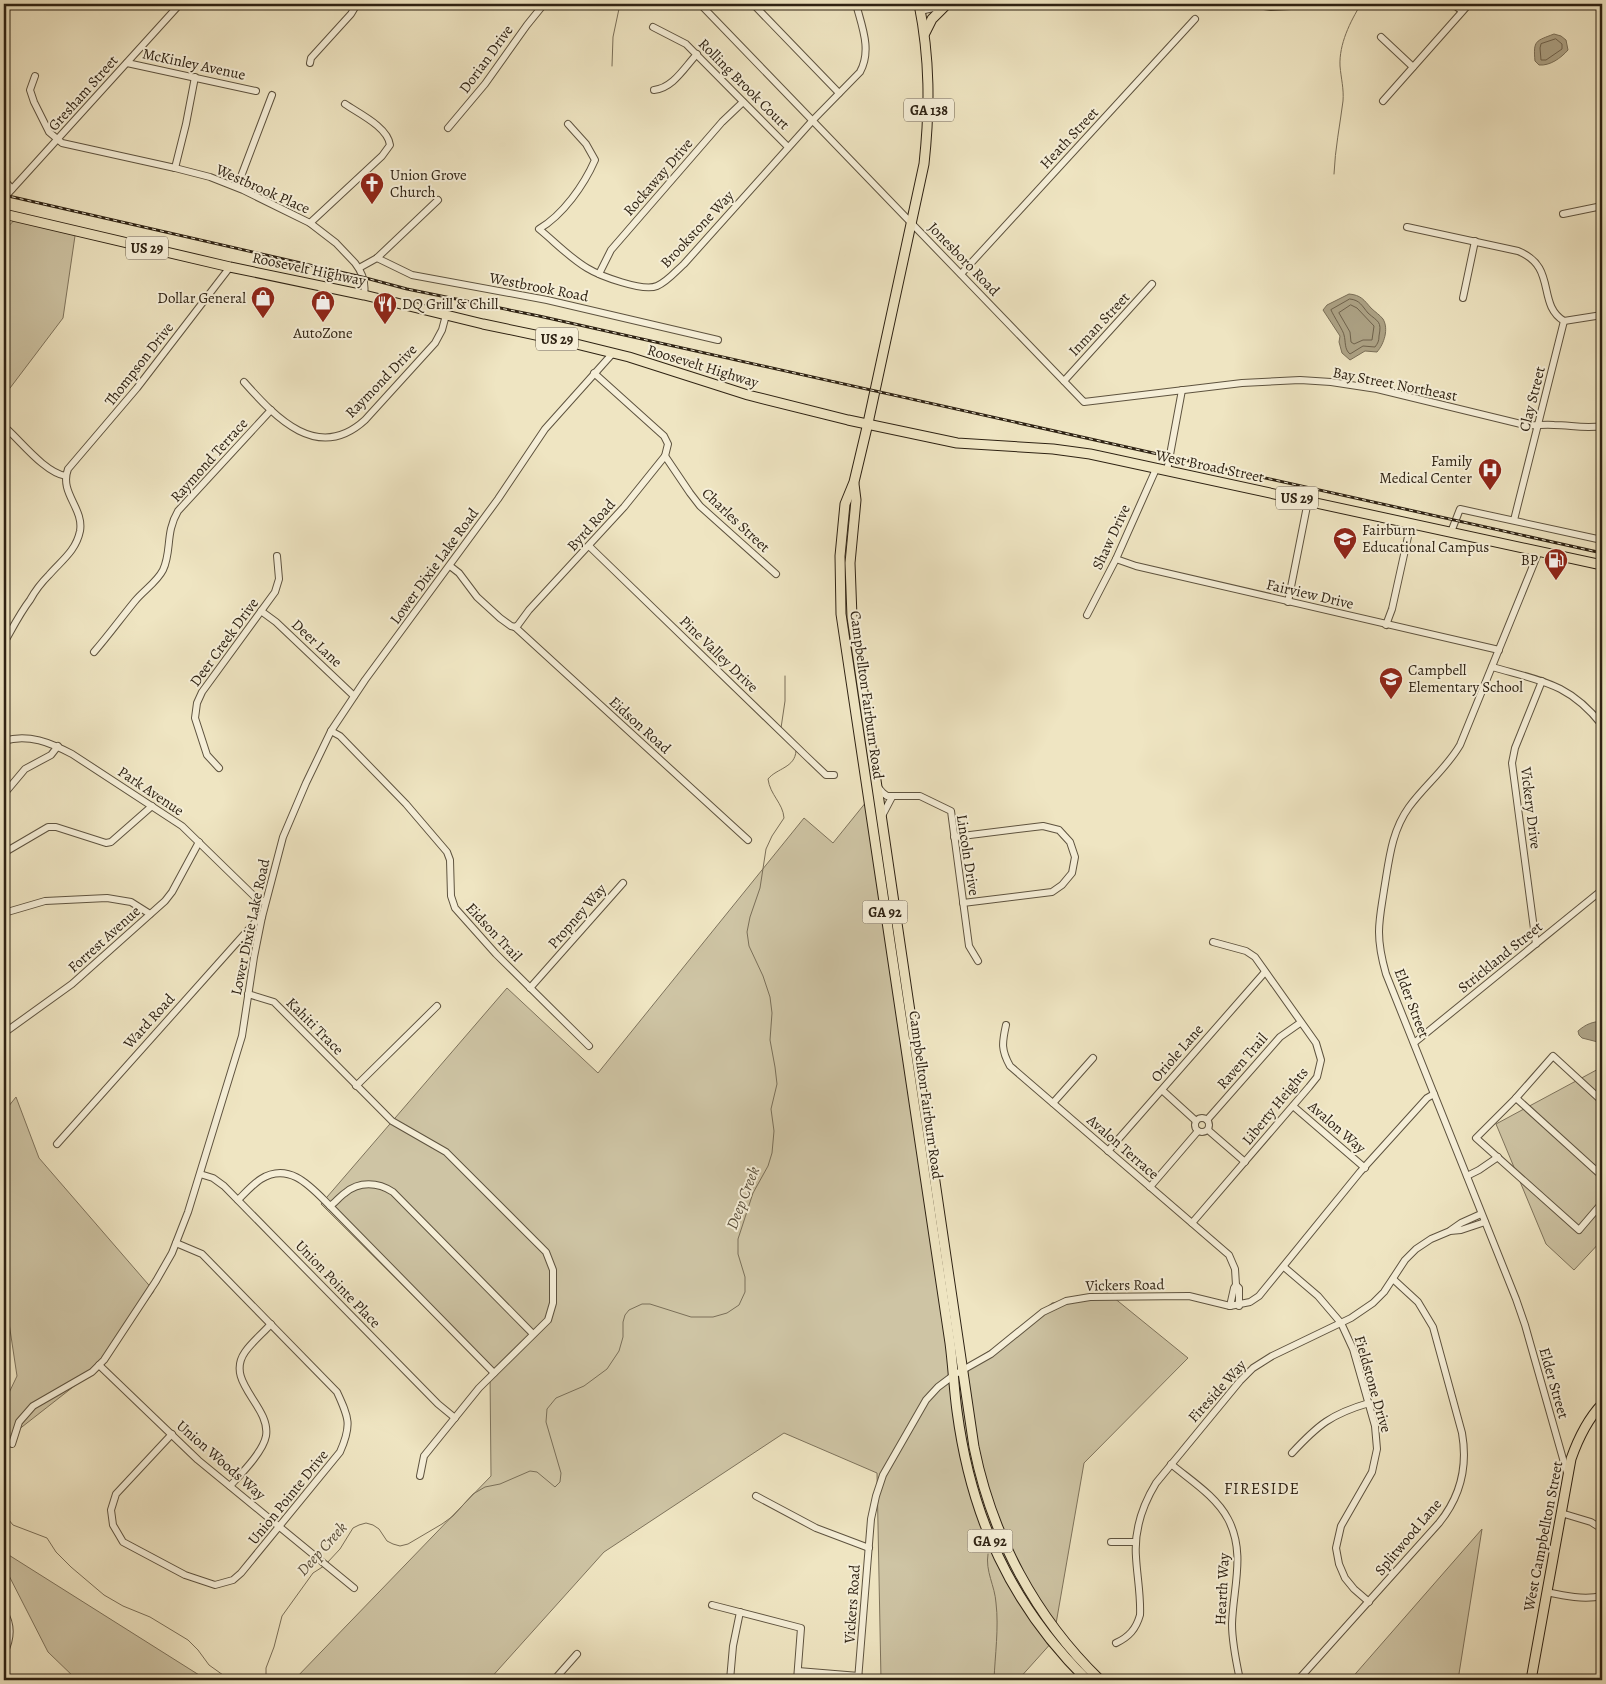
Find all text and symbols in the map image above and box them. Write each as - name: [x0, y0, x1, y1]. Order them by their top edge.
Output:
- street label: Dorian Drive: [454, 21, 518, 97]
- street label: Rolling Brook Court: [694, 34, 794, 134]
- street label: McKinley Avenue: [141, 43, 248, 85]
- street label: Gresham Street: [44, 51, 122, 135]
- road number: GA 138: [904, 98, 954, 122]
- street label: Heath Street: [1035, 103, 1103, 173]
- street label: Rockaway Drive: [619, 134, 697, 220]
- street label: Westbrook Place: [212, 159, 313, 219]
- place label: Union Grove Church: [390, 165, 467, 202]
- church icon: Union Grove Church: [359, 171, 385, 205]
- street label: Brookstone Way: [656, 186, 738, 272]
- street label: Jonesboro Road: [924, 218, 1005, 301]
- road number: US 29: [126, 237, 168, 260]
- street label: Roosevelt Highway: [250, 247, 368, 291]
- street label: Westbrook Road: [487, 267, 591, 307]
- shop icon: Dollar General: [250, 285, 276, 319]
- place label: Dollar General: [157, 288, 246, 308]
- street label: Inman Street: [1064, 288, 1134, 360]
- shop icon: AutoZone: [310, 289, 336, 323]
- restaurant icon: DQ Grill & Chill: [372, 291, 398, 325]
- place label: DQ Grill & Chill: [402, 294, 499, 314]
- street label: Thompson Drive: [100, 318, 178, 410]
- place label: AutoZone: [292, 323, 353, 343]
- road number: US 29: [536, 328, 578, 350]
- street label: Raymond Drive: [341, 340, 421, 422]
- street label: Roosevelt Highway: [645, 340, 761, 393]
- street label: Bay Street Northeast: [1331, 362, 1459, 406]
- street label: Clay Street: [1514, 364, 1550, 434]
- street label: Raymond Terrace: [166, 413, 252, 506]
- street label: West Broad Street: [1153, 445, 1266, 487]
- place label: Family Medical Center: [1379, 451, 1472, 488]
- hospital icon: Family Medical Center: [1477, 457, 1503, 491]
- street label: Charles Street: [698, 483, 774, 557]
- road number: US 29: [1276, 486, 1318, 509]
- street label: Byrd Road: [562, 494, 620, 555]
- street label: Shaw Drive: [1087, 501, 1135, 573]
- street label: Lower Dixie Lake Road: [385, 503, 484, 628]
- place label: Fairburn Educational Campus: [1362, 520, 1489, 557]
- school or university icon: Fairburn Educational Campus: [1332, 526, 1358, 560]
- fuel station icon: BP: [1543, 547, 1569, 581]
- place label: BP: [1521, 550, 1538, 570]
- street label: Fairview Drive: [1264, 574, 1356, 614]
- street label: Deer Creek Drive: [185, 593, 263, 690]
- street label: Campbellton Fairburn Road: [845, 609, 889, 781]
- street label: Pine Valley Drive: [675, 611, 763, 697]
- street label: Deer Lane: [287, 614, 347, 672]
- place label: Campbell Elementary School: [1408, 660, 1523, 697]
- school or university icon: Campbell Elementary School: [1378, 666, 1404, 700]
- street label: Eidson Road: [605, 692, 676, 759]
- street label: Park Avenue: [114, 762, 188, 821]
- street label: Vickery Drive: [1516, 765, 1546, 850]
- street label: Lincoln Drive: [952, 813, 984, 897]
- street label: Lower Dixie Lake Road: [226, 856, 274, 997]
- street label: Propney Way: [543, 879, 611, 953]
- street label: Eidson Trail: [462, 898, 527, 966]
- road number: GA 92: [862, 900, 908, 924]
- street label: Forrest Avenue: [63, 901, 145, 977]
- street label: Strickland Street: [1453, 917, 1547, 997]
- street label: Elder Street: [1390, 965, 1434, 1041]
- street label: Ward Road: [118, 988, 180, 1054]
- street label: Kahiti Trace: [282, 993, 348, 1059]
- street label: Campbellton Fairburn Road: [904, 1009, 948, 1181]
- street label: Oriole Lane: [1146, 1020, 1208, 1086]
- street label: Raven Trail: [1212, 1028, 1272, 1093]
- street label: Liberty Heights: [1237, 1063, 1313, 1149]
- street label: Avalon Way: [1303, 1096, 1370, 1158]
- street label: Avalon Terrace: [1082, 1109, 1164, 1184]
- water label: Deep Creek: [721, 1163, 765, 1233]
- street label: Union Pointe Place: [291, 1236, 385, 1332]
- street label: Vickers Road: [1084, 1274, 1166, 1296]
- street label: Fieldstone Drive: [1350, 1333, 1396, 1435]
- street label: Elder Street: [1534, 1345, 1574, 1421]
- street label: Fireside Way: [1183, 1355, 1251, 1427]
- street label: Union Woods Way: [172, 1416, 270, 1505]
- street label: Union Pointe Drive: [243, 1445, 333, 1549]
- street label: West Campbellton Street: [1518, 1459, 1567, 1614]
- district label: FIRESIDE: [1224, 1478, 1300, 1500]
- street label: Splitwood Lane: [1370, 1494, 1446, 1580]
- water label: Deep Creek: [292, 1517, 352, 1581]
- road number: GA 92: [968, 1530, 1012, 1552]
- street label: Hearth Way: [1210, 1552, 1234, 1626]
- street label: Vickers Road: [839, 1563, 865, 1645]

